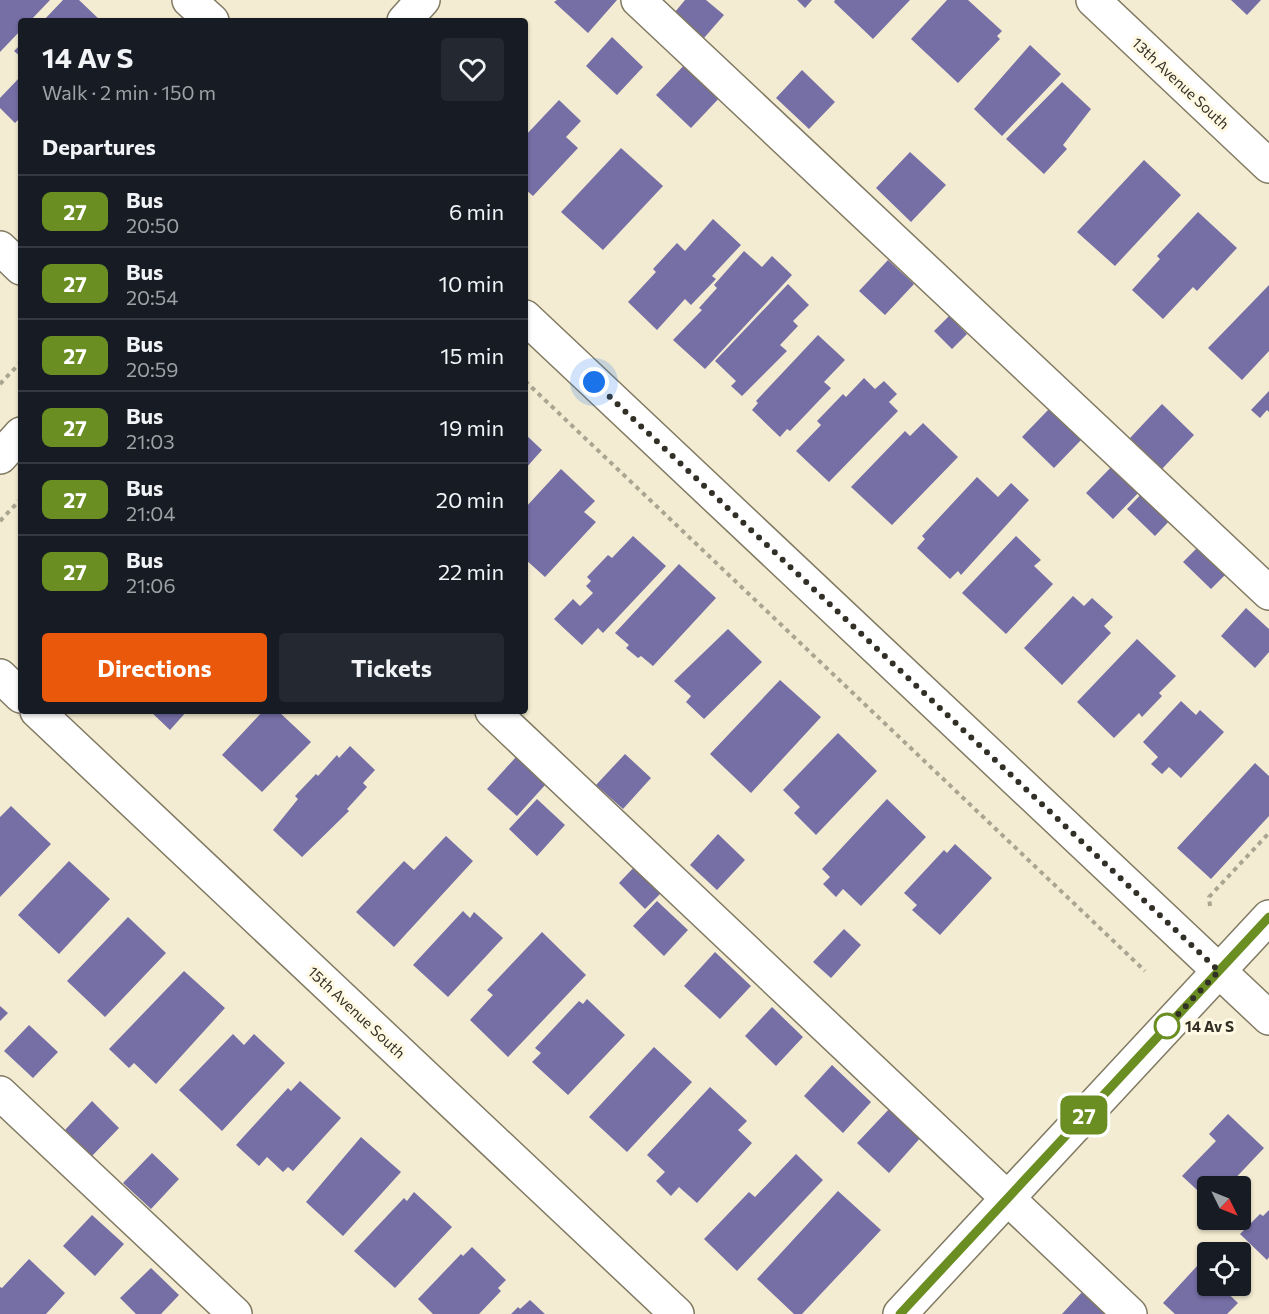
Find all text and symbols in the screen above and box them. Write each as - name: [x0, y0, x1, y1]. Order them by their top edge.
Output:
- street label: 13th Avenue South: [1129, 33, 1233, 133]
- button: heart: [441, 38, 504, 101]
- text: 14 Av S: [42, 40, 133, 74]
- text: Walk · 2 min · 150 m: [42, 80, 216, 104]
- text: Departures: [42, 133, 156, 160]
- text: Bus: [126, 186, 163, 213]
- text: 6 min: [449, 198, 504, 225]
- text: 27: [63, 199, 87, 224]
- text: 20:50: [126, 213, 179, 237]
- text: Bus: [126, 258, 163, 285]
- text: 10 min: [439, 270, 504, 297]
- text: 27: [63, 271, 87, 296]
- text: 20:54: [126, 285, 178, 309]
- text: Bus: [126, 330, 163, 357]
- text: 15 min: [440, 342, 504, 369]
- text: 27: [63, 343, 87, 368]
- text: 20:59: [126, 357, 178, 381]
- your location: [579, 367, 609, 397]
- text: Bus: [126, 402, 163, 429]
- text: 19 min: [440, 414, 504, 441]
- text: 27: [63, 415, 87, 440]
- text: 21:03: [126, 429, 175, 453]
- text: Bus: [126, 474, 163, 501]
- text: 20 min: [436, 486, 504, 513]
- text: 27: [63, 487, 87, 512]
- text: 21:04: [126, 501, 175, 525]
- text: Bus: [126, 546, 163, 573]
- text: 22 min: [438, 558, 504, 585]
- text: 27: [63, 559, 87, 584]
- text: 21:06: [126, 573, 176, 597]
- button: Directions: [42, 633, 267, 702]
- button: Tickets: [279, 633, 504, 702]
- street label: 15th Avenue South: [305, 962, 409, 1062]
- marker: 14 Av S: [1154, 1013, 1180, 1039]
- place label: 14 Av S: [1185, 1017, 1234, 1035]
- line badge: 27: [1057, 1096, 1111, 1134]
- text: 27: [1072, 1103, 1096, 1128]
- north arrow: [1197, 1176, 1251, 1230]
- map controls: [1197, 1176, 1251, 1296]
- button: locate: [1197, 1242, 1251, 1296]

